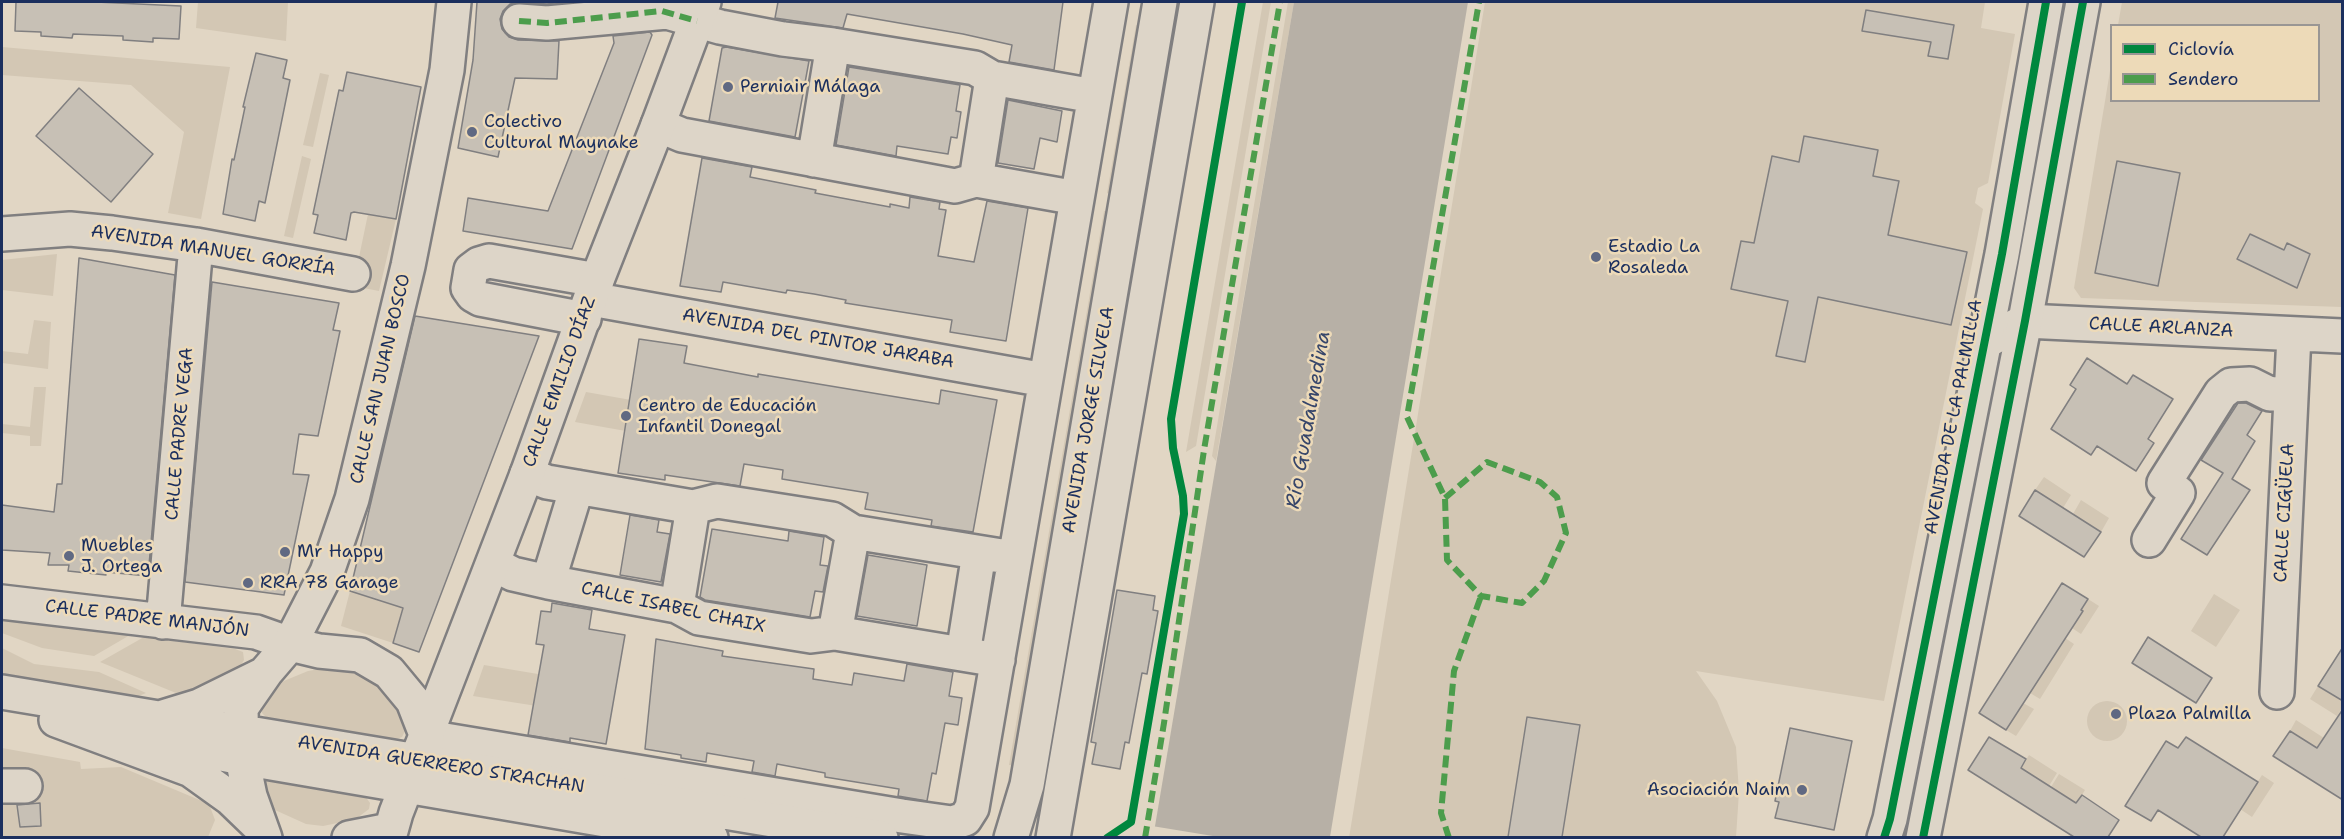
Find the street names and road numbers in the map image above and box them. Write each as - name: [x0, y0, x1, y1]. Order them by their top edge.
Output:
- street label: AVENIDA MANUEL GORRÍA: [89, 221, 337, 281]
- street label: CALLE SAN JUAN BOSCO: [346, 272, 416, 486]
- street label: CALLE EMILIO DÍAZ: [519, 294, 601, 470]
- street label: AVENIDA DE LA PALMILLA: [1921, 298, 1987, 536]
- street label: AVENIDA DEL PINTOR JARABA: [680, 304, 956, 374]
- street label: AVENIDA JORGE SILVELA: [1058, 305, 1120, 535]
- street label: CALLE ARLANZA: [2088, 313, 2234, 343]
- street label: CALLE PADRE VEGA: [162, 347, 198, 521]
- street label: CALLE CIGÜELA: [2271, 443, 2299, 583]
- street label: CALLE ISABEL CHAIX: [579, 578, 767, 638]
- street label: CALLE PADRE MANJÓN: [44, 596, 250, 642]
- street label: AVENIDA GUERRERO STRACHAN: [296, 732, 586, 798]

